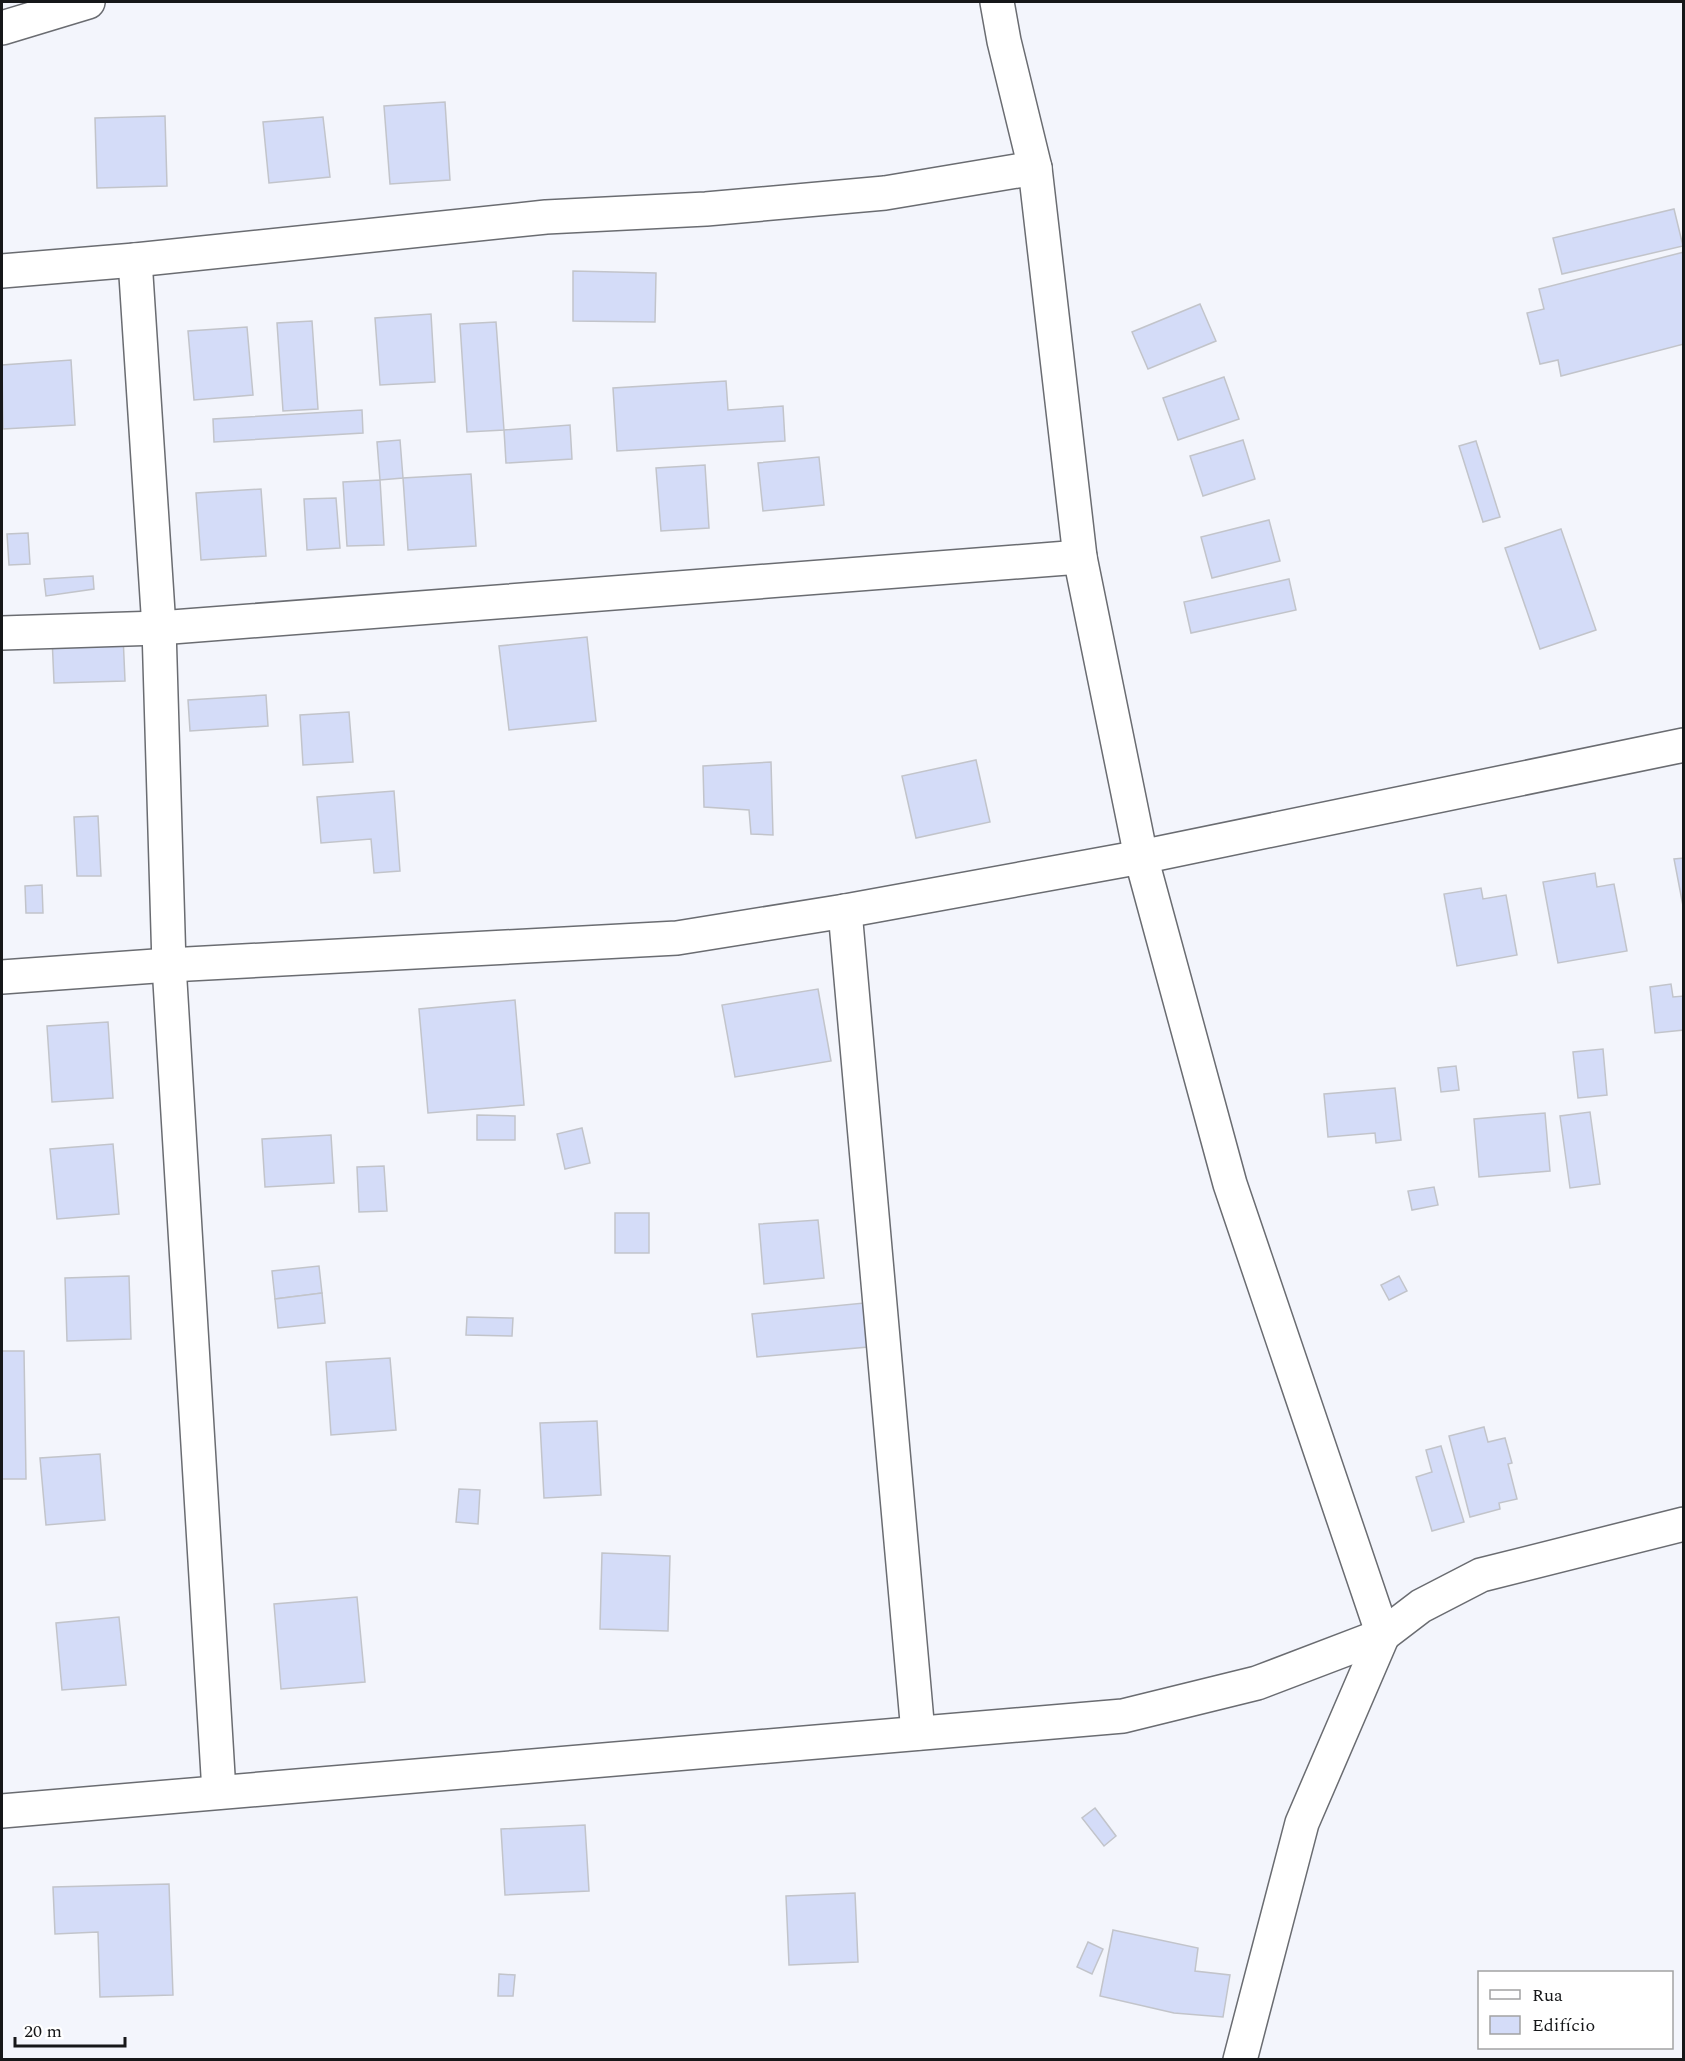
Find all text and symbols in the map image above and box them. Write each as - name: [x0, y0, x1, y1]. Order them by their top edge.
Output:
- legend: [1478, 1971, 1673, 2049]
- text: Rua: [1532, 1982, 1563, 2009]
- scale bar: [15, 2010, 124, 2048]
- text: Edifício: [1532, 2012, 1595, 2039]
- text: 20 m: [24, 2018, 62, 2045]

